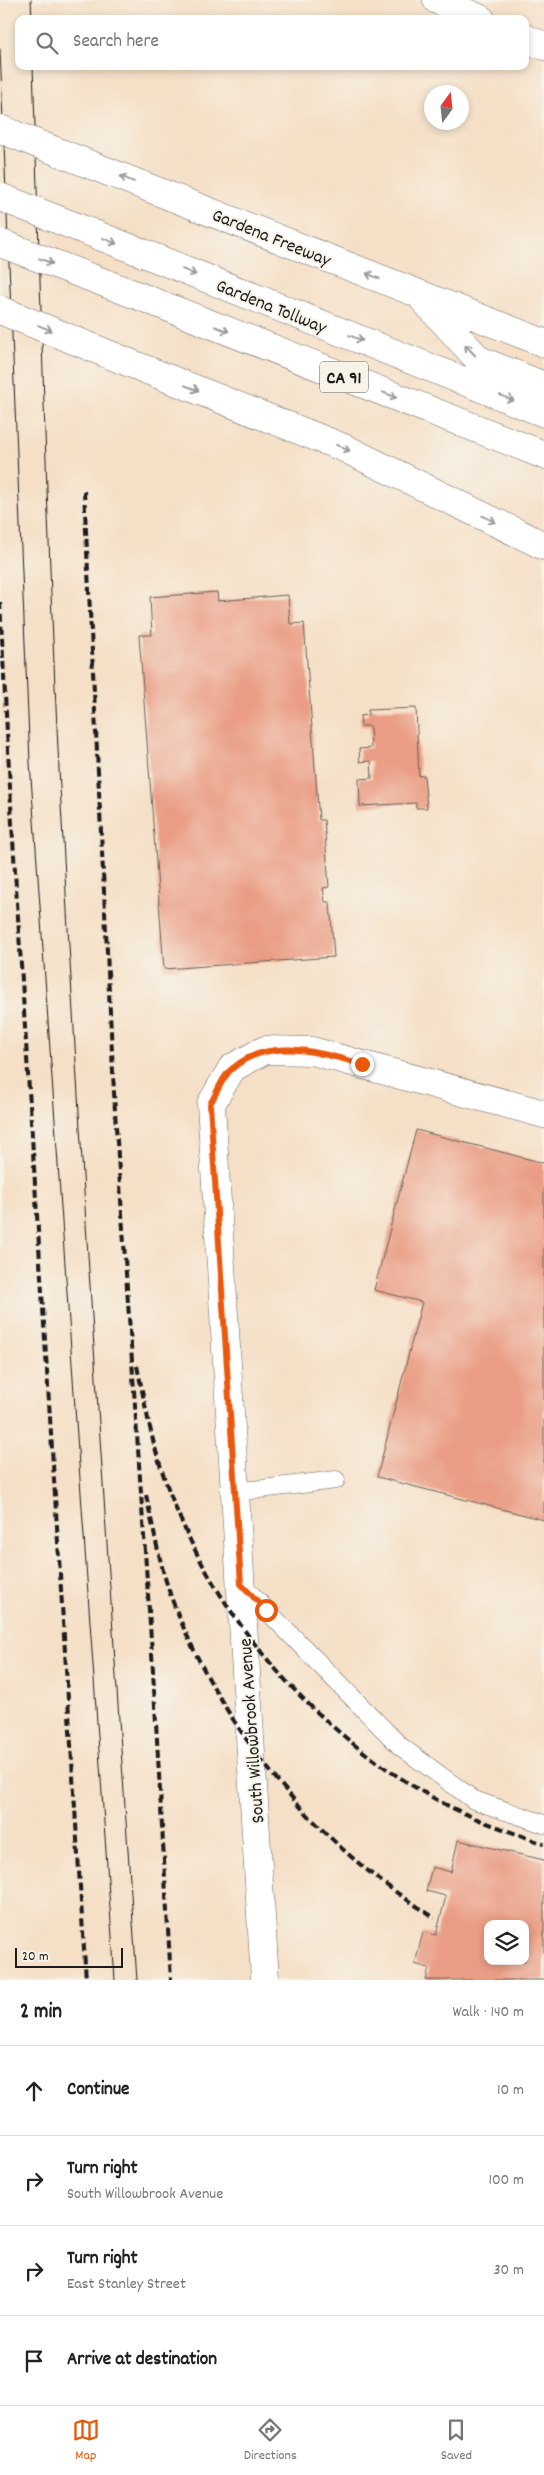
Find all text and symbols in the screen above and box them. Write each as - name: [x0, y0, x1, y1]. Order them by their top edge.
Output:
- search box: [15, 15, 529, 70]
- icon: search: [33, 29, 61, 57]
- text: Search here: [73, 29, 159, 56]
- north arrow: [424, 85, 469, 130]
- one-way arrow: [120, 173, 135, 183]
- street label: Gardena Freeway: [207, 203, 334, 275]
- one-way arrow: [103, 237, 118, 246]
- one-way arrow: [38, 257, 53, 266]
- one-way arrow: [181, 268, 196, 277]
- one-way arrow: [366, 271, 381, 281]
- street label: Gardena Tollway: [211, 274, 330, 343]
- one-way arrow: [37, 324, 52, 334]
- one-way arrow: [214, 325, 229, 334]
- one-way arrow: [348, 334, 363, 343]
- one-way arrow: [464, 343, 476, 356]
- road number: CA 91: [320, 362, 368, 392]
- one-way arrow: [184, 384, 199, 393]
- one-way arrow: [382, 390, 397, 400]
- one-way arrow: [499, 394, 514, 404]
- one-way arrow: [335, 443, 350, 453]
- one-way arrow: [481, 515, 496, 524]
- route end: [351, 1053, 374, 1076]
- route start: [255, 1599, 278, 1622]
- street label: South Willowbrook Avenue: [234, 1637, 273, 1824]
- map controls: [484, 1920, 529, 1965]
- button: layers: [484, 1920, 529, 1965]
- scale bar: [15, 1945, 122, 1968]
- text: 20 m: [22, 1947, 49, 1967]
- text: 2 min: [20, 1998, 62, 2028]
- text: Walk · 140 m: [452, 2001, 524, 2024]
- icon: ahead: [20, 2077, 48, 2105]
- text: Continue: [67, 2077, 129, 2104]
- text: 10 m: [497, 2079, 524, 2102]
- text: Turn right: [67, 2156, 138, 2183]
- icon: right: [20, 2167, 48, 2195]
- text: 100 m: [488, 2169, 524, 2192]
- text: South Willowbrook Avenue: [67, 2183, 223, 2206]
- text: Turn right: [67, 2246, 138, 2273]
- icon: right: [20, 2257, 48, 2285]
- text: 30 m: [494, 2259, 524, 2282]
- text: East Stanley Street: [67, 2273, 186, 2296]
- icon: arrive: [20, 2347, 48, 2375]
- text: Arrive at destination: [67, 2347, 217, 2374]
- tab: Map: [72, 2416, 100, 2466]
- tab: Directions: [244, 2416, 297, 2466]
- tab: Saved: [441, 2416, 472, 2466]

